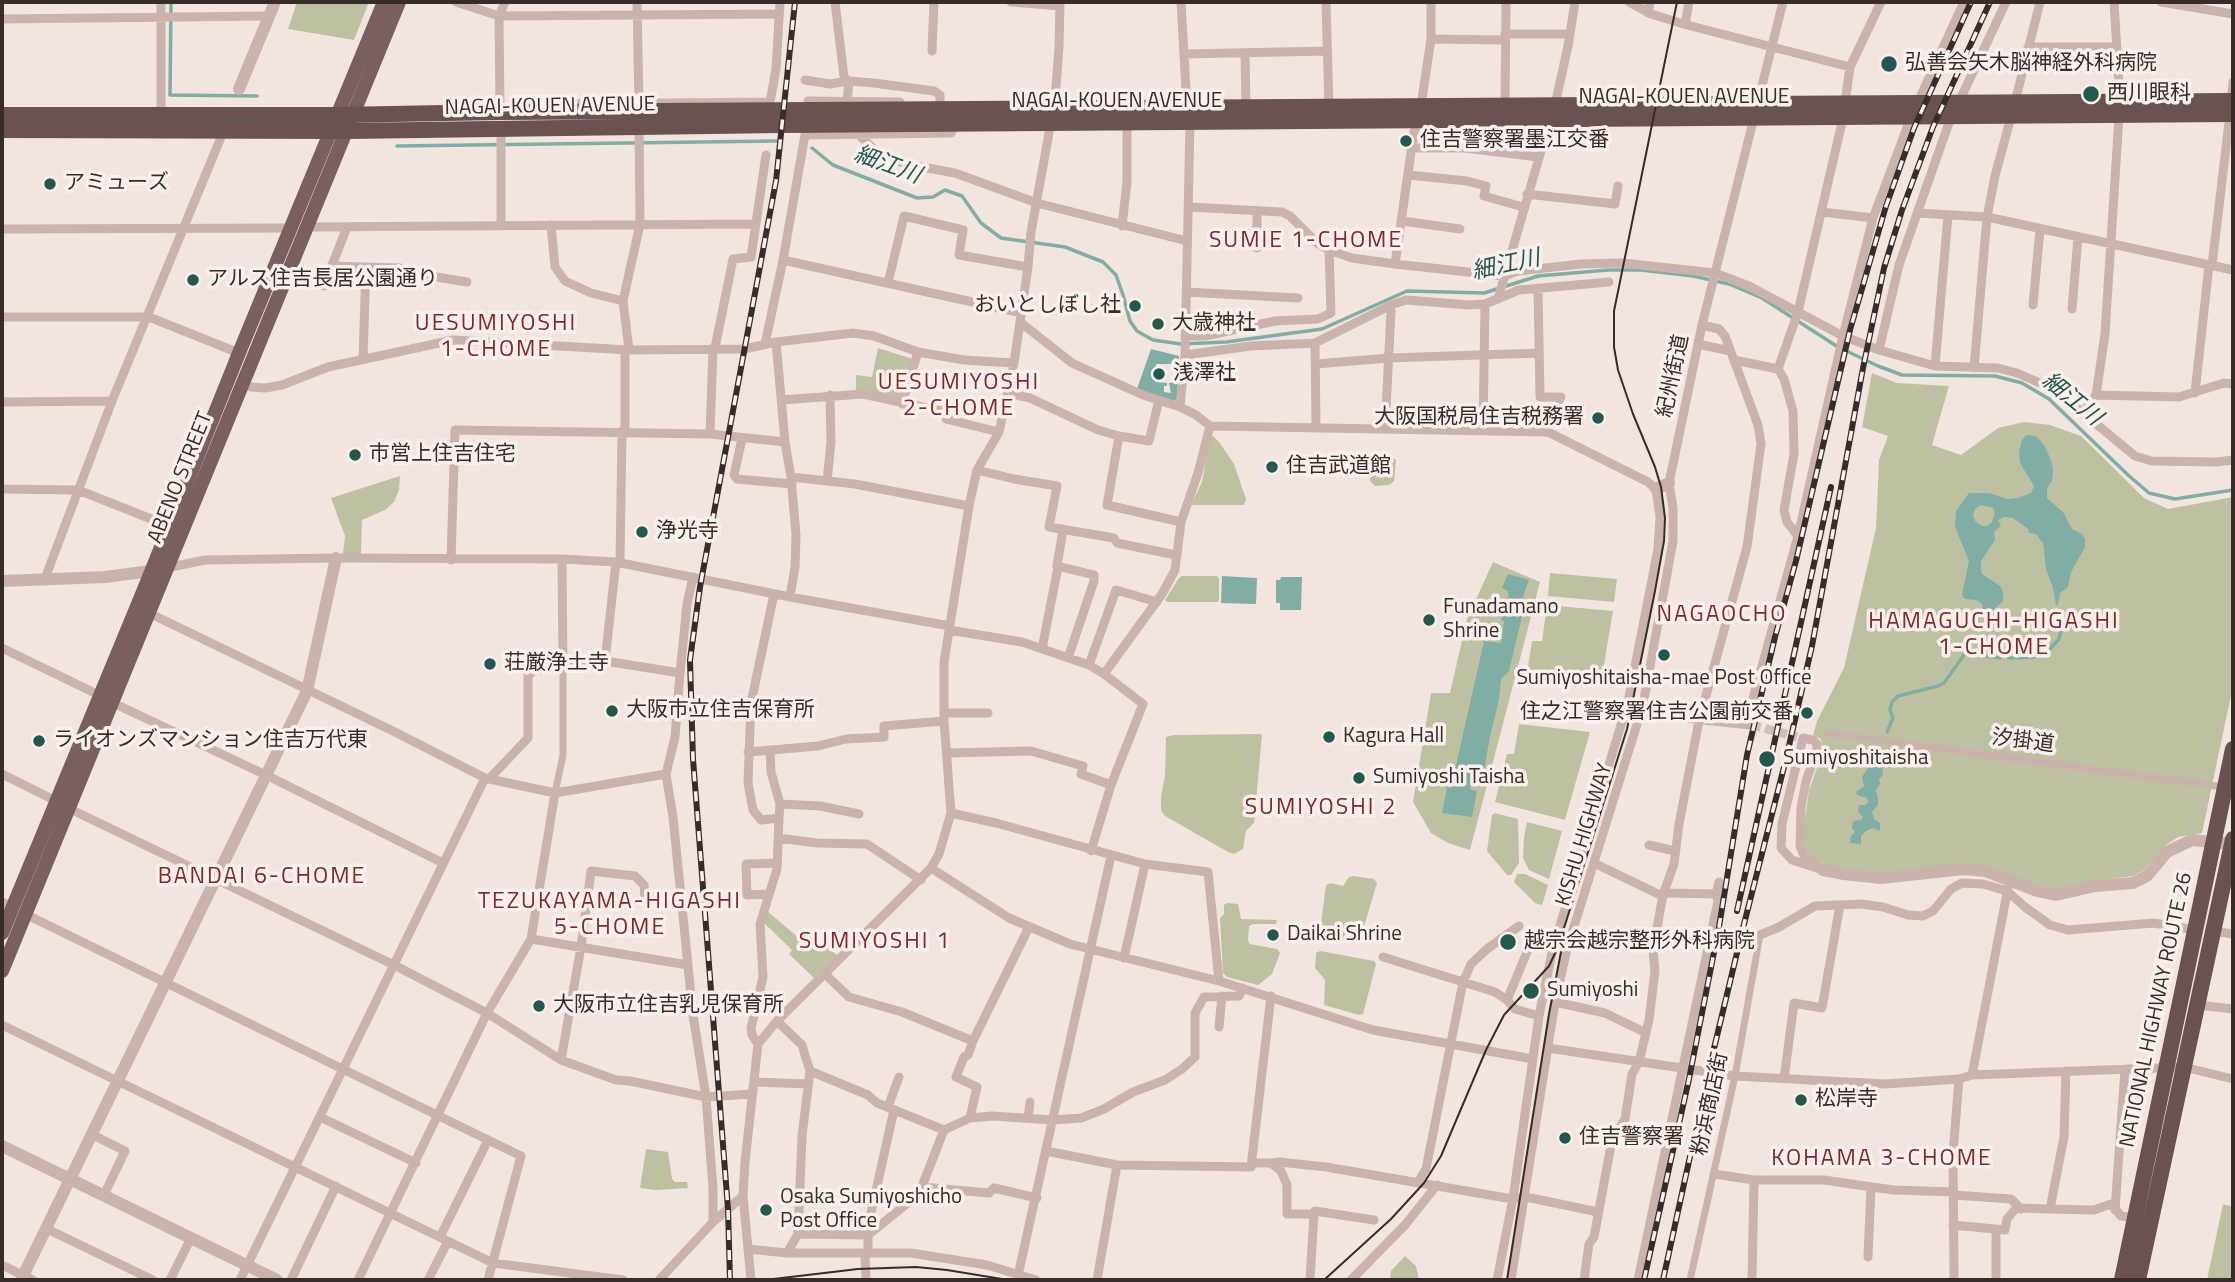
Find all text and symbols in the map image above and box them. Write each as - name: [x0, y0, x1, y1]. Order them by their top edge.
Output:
- place label: 弘善会矢木脳神経外科病院: [1905, 51, 2157, 77]
- marker: 弘善会矢木脳神経外科病院: [1879, 54, 1899, 74]
- place label: 西川眼科: [2107, 81, 2191, 107]
- marker: 西川眼科: [2081, 84, 2101, 104]
- street label: NAGAI-KOUEN AVENUE: [1579, 85, 1789, 111]
- street label: NAGAI-KOUEN AVENUE: [1012, 89, 1222, 115]
- street label: NAGAI-KOUEN AVENUE: [444, 93, 656, 121]
- place label: 住吉警察署墨江交番: [1420, 128, 1609, 154]
- marker: 住吉警察署墨江交番: [1398, 133, 1414, 149]
- water label: 細江川: [850, 141, 924, 191]
- place label: アミューズ: [64, 171, 169, 197]
- marker: アミューズ: [42, 176, 58, 192]
- district label: SUMIE 1-CHOME: [1211, 227, 1401, 255]
- water label: 細江川: [1469, 245, 1543, 287]
- place label: アルス住吉長居公園通り: [207, 267, 438, 293]
- marker: アルス住吉長居公園通り: [185, 272, 201, 288]
- place label: おいとしぼし社: [974, 293, 1121, 319]
- marker: おいとしぼし社: [1127, 298, 1143, 314]
- district label: UESUMIYOSHI 1-CHOME: [416, 310, 576, 364]
- place label: 大歳神社: [1172, 311, 1256, 337]
- marker: 大歳神社: [1150, 316, 1166, 332]
- street label: 紀州街道: [1653, 332, 1695, 420]
- place label: 浅澤社: [1173, 361, 1236, 387]
- marker: 浅澤社: [1151, 366, 1167, 382]
- water label: 細江川: [2036, 368, 2106, 432]
- district label: UESUMIYOSHI 2-CHOME: [879, 369, 1039, 423]
- place label: 大阪国税局住吉税務署: [1374, 405, 1584, 431]
- street label: ABENO STREET: [143, 409, 219, 547]
- marker: 大阪国税局住吉税務署: [1590, 410, 1606, 426]
- place label: 市営上住吉住宅: [369, 442, 516, 468]
- marker: 市営上住吉住宅: [347, 447, 363, 463]
- place label: 住吉武道館: [1286, 454, 1391, 480]
- marker: 住吉武道館: [1264, 459, 1280, 475]
- place label: 浄光寺: [656, 519, 719, 545]
- marker: 浄光寺: [634, 524, 650, 540]
- place label: Funadamano Shrine: [1443, 595, 1559, 645]
- district label: NAGAOCHO: [1658, 601, 1786, 629]
- district label: HAMAGUCHI-HIGASHI 1-CHOME: [1870, 608, 2118, 662]
- marker: Funadamano Shrine: [1421, 612, 1437, 628]
- marker: Sumiyoshitaisha-mae Post Office: [1656, 647, 1672, 663]
- place label: 荘厳浄土寺: [504, 651, 609, 677]
- marker: 荘厳浄土寺: [482, 656, 498, 672]
- place label: Sumiyoshitaisha-mae Post Office: [1516, 666, 1812, 692]
- place label: 大阪市立住吉保育所: [626, 698, 815, 724]
- place label: 住之江警察署住吉公園前交番: [1520, 700, 1793, 726]
- marker: 大阪市立住吉保育所: [604, 703, 620, 719]
- marker: 住之江警察署住吉公園前交番: [1799, 705, 1815, 721]
- place label: Kagura Hall: [1343, 724, 1444, 750]
- street label: 汐掛道: [1990, 726, 2056, 758]
- place label: ライオンズマンション住吉万代東: [53, 728, 368, 754]
- marker: Kagura Hall: [1321, 729, 1337, 745]
- marker: ライオンズマンション住吉万代東: [31, 733, 47, 749]
- place label: Sumiyoshitaisha: [1783, 746, 1928, 772]
- marker: Sumiyoshitaisha: [1757, 749, 1777, 769]
- street label: KISHU HIGHWAY: [1551, 760, 1619, 910]
- place label: Sumiyoshi Taisha: [1373, 765, 1525, 791]
- marker: Sumiyoshi Taisha: [1351, 770, 1367, 786]
- district label: SUMIYOSHI 2: [1246, 794, 1396, 822]
- district label: BANDAI 6-CHOME: [160, 863, 364, 891]
- street label: NATIONAL HIGHWAY ROUTE 26: [2116, 870, 2198, 1150]
- district label: TEZUKAYAMA-HIGASHI 5-CHOME: [480, 888, 740, 942]
- place label: Daikai Shrine: [1287, 922, 1402, 948]
- marker: Daikai Shrine: [1265, 927, 1281, 943]
- district label: SUMIYOSHI 1: [800, 928, 950, 956]
- place label: 越宗会越宗整形外科病院: [1524, 929, 1755, 955]
- marker: 越宗会越宗整形外科病院: [1498, 932, 1518, 952]
- place label: Sumiyoshi: [1547, 978, 1638, 1004]
- marker: Sumiyoshi: [1521, 981, 1541, 1001]
- place label: 大阪市立住吉乳児保育所: [553, 993, 784, 1019]
- marker: 大阪市立住吉乳児保育所: [531, 998, 547, 1014]
- street label: 粉浜商店街: [1688, 1050, 1734, 1158]
- place label: 松岸寺: [1815, 1087, 1878, 1113]
- marker: 松岸寺: [1793, 1092, 1809, 1108]
- place label: 住吉警察署: [1579, 1125, 1684, 1151]
- marker: 住吉警察署: [1557, 1130, 1573, 1146]
- district label: KOHAMA 3-CHOME: [1773, 1145, 1991, 1173]
- place label: Osaka Sumiyoshicho Post Office: [780, 1185, 962, 1235]
- marker: Osaka Sumiyoshicho Post Office: [758, 1202, 774, 1218]

